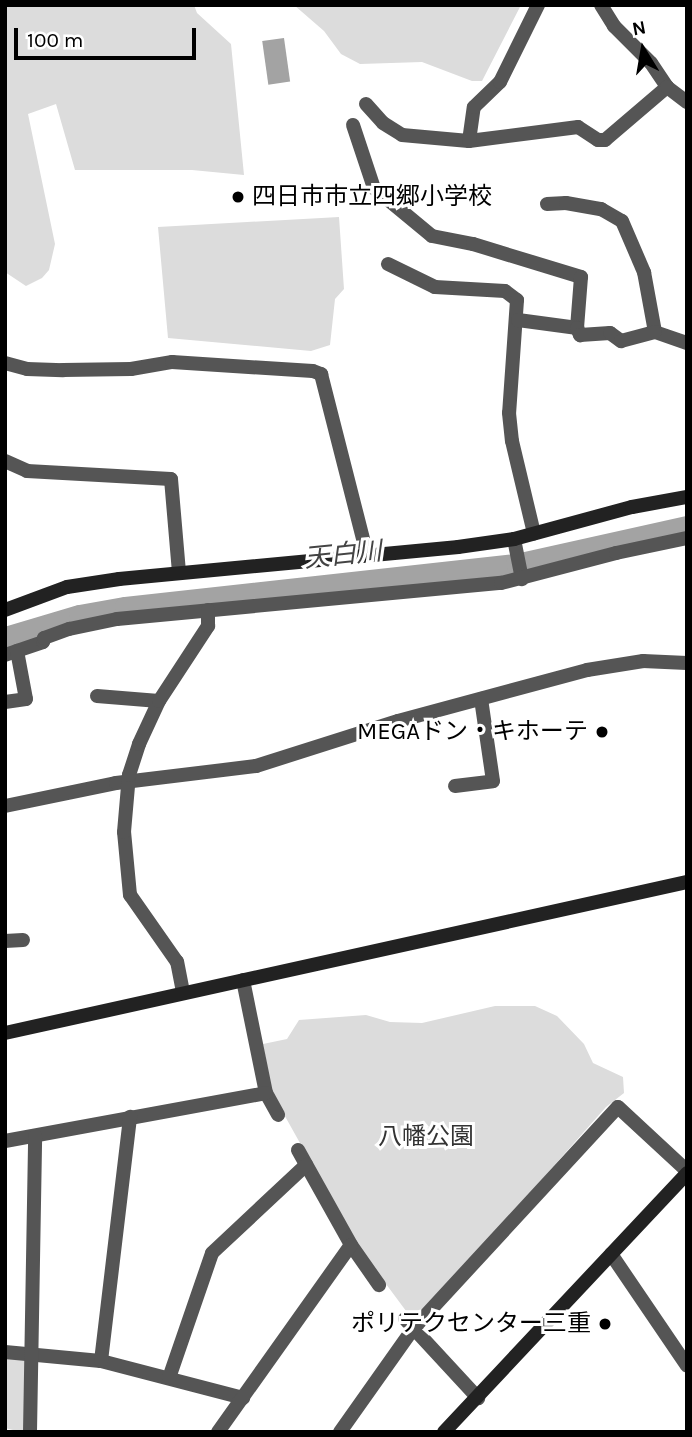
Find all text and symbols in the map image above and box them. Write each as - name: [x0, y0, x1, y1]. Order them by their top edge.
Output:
- scale bar: [18, 14, 200, 58]
- north arrow: [608, 14, 678, 84]
- text: N: [630, 16, 648, 40]
- text: 100 m: [27, 28, 84, 52]
- place label: 四日市市立四郷小学校: [252, 183, 492, 211]
- marker: 四日市市立四郷小学校: [230, 189, 246, 205]
- water label: 天白川: [303, 535, 383, 575]
- place label: MEGAドン・キホーテ: [357, 718, 588, 746]
- marker: MEGAドン・キホーテ: [594, 724, 610, 740]
- park label: 八幡公園: [378, 1123, 474, 1151]
- place label: ポリテクセンター三重: [351, 1310, 591, 1338]
- marker: ポリテクセンター三重: [597, 1316, 613, 1332]

